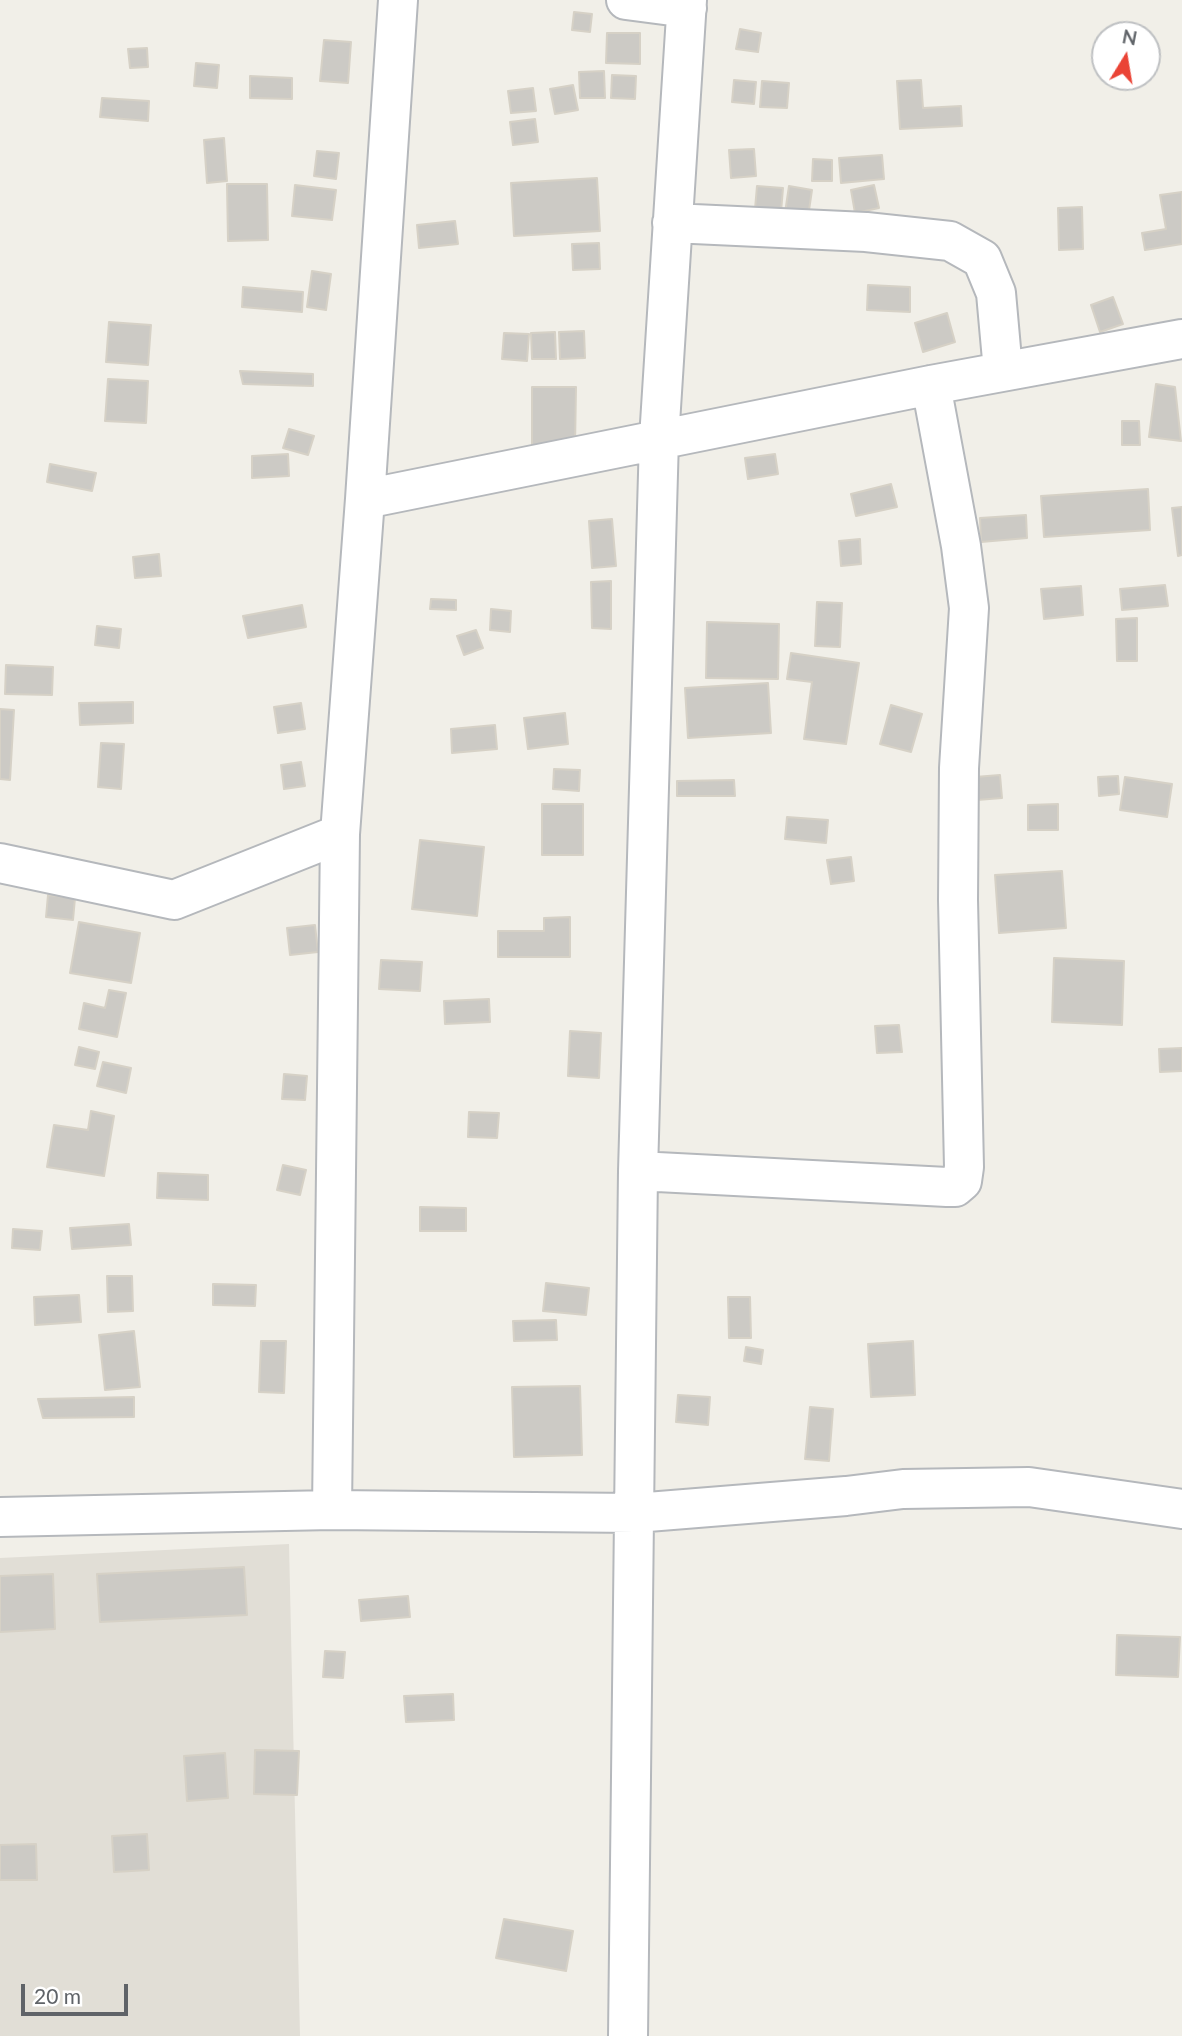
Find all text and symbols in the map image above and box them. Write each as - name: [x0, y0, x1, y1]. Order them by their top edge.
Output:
- north arrow: [1091, 21, 1161, 91]
- text: N: [1120, 24, 1139, 50]
- scale bar: [24, 1969, 131, 2013]
- text: 20 m: [34, 1983, 81, 2008]

